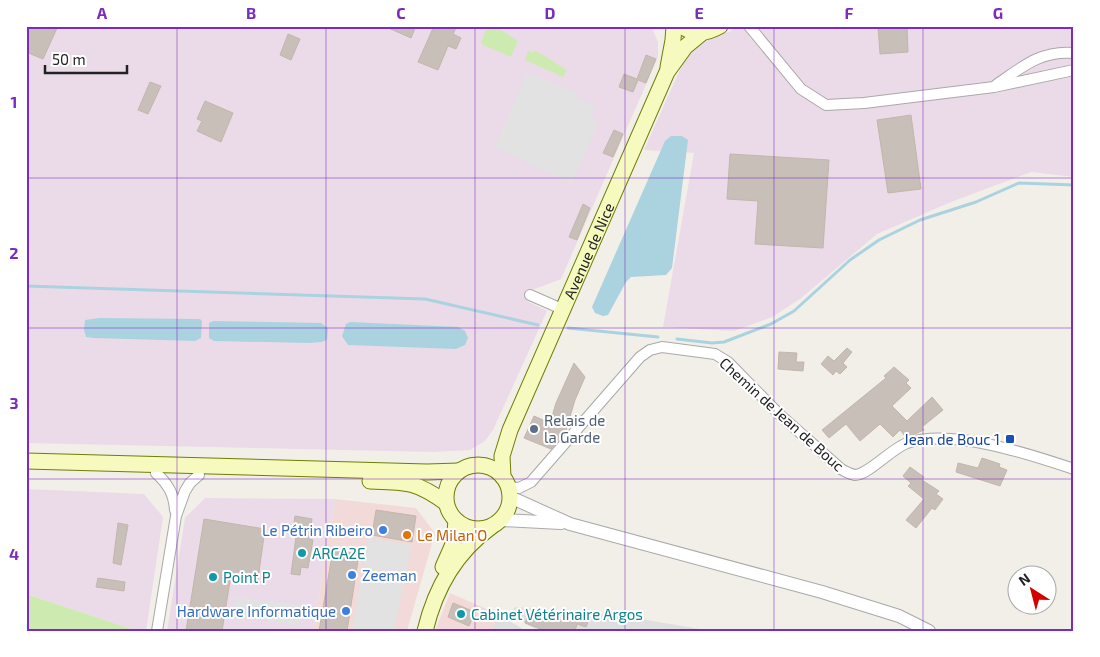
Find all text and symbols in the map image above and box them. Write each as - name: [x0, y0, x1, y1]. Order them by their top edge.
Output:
- text: A: [97, 3, 108, 22]
- text: B: [246, 3, 256, 22]
- text: C: [396, 3, 406, 22]
- text: D: [545, 3, 556, 22]
- text: E: [694, 3, 704, 22]
- text: F: [845, 3, 854, 22]
- text: G: [993, 3, 1003, 22]
- scale bar: [45, 42, 128, 74]
- text: 50 m: [52, 50, 86, 68]
- text: 1: [11, 92, 17, 111]
- street label: Avenue de Nice: [560, 200, 618, 302]
- text: 2: [9, 243, 19, 262]
- street label: Chemin de Jean de Bouc: [716, 353, 848, 475]
- text: 3: [9, 393, 19, 412]
- place label: Relais de la Garde: [544, 411, 605, 446]
- marker: Relais de la Garde: [528, 423, 540, 435]
- place label: Jean de Bouc 1: [904, 430, 1000, 448]
- marker: Jean de Bouc 1: [1004, 433, 1016, 445]
- place label: Le Pétrin Ribeiro: [262, 521, 373, 539]
- marker: Le Pétrin Ribeiro: [377, 524, 389, 536]
- place label: Le Milan'O: [417, 526, 487, 544]
- marker: Le Milan'O: [401, 529, 413, 541]
- text: 4: [9, 544, 19, 563]
- place label: ARCA2E: [312, 544, 365, 562]
- marker: ARCA2E: [296, 547, 308, 559]
- north arrow: [1008, 564, 1058, 614]
- place label: Zeeman: [362, 566, 417, 584]
- place label: Point P: [223, 568, 271, 586]
- marker: Zeeman: [346, 569, 358, 581]
- text: N: [1015, 569, 1033, 589]
- marker: Point P: [207, 571, 219, 583]
- place label: Hardware Informatique: [177, 602, 336, 620]
- marker: Hardware Informatique: [340, 605, 352, 617]
- place label: Cabinet Vétérinaire Argos: [471, 605, 643, 623]
- marker: Cabinet Vétérinaire Argos: [455, 608, 467, 620]

